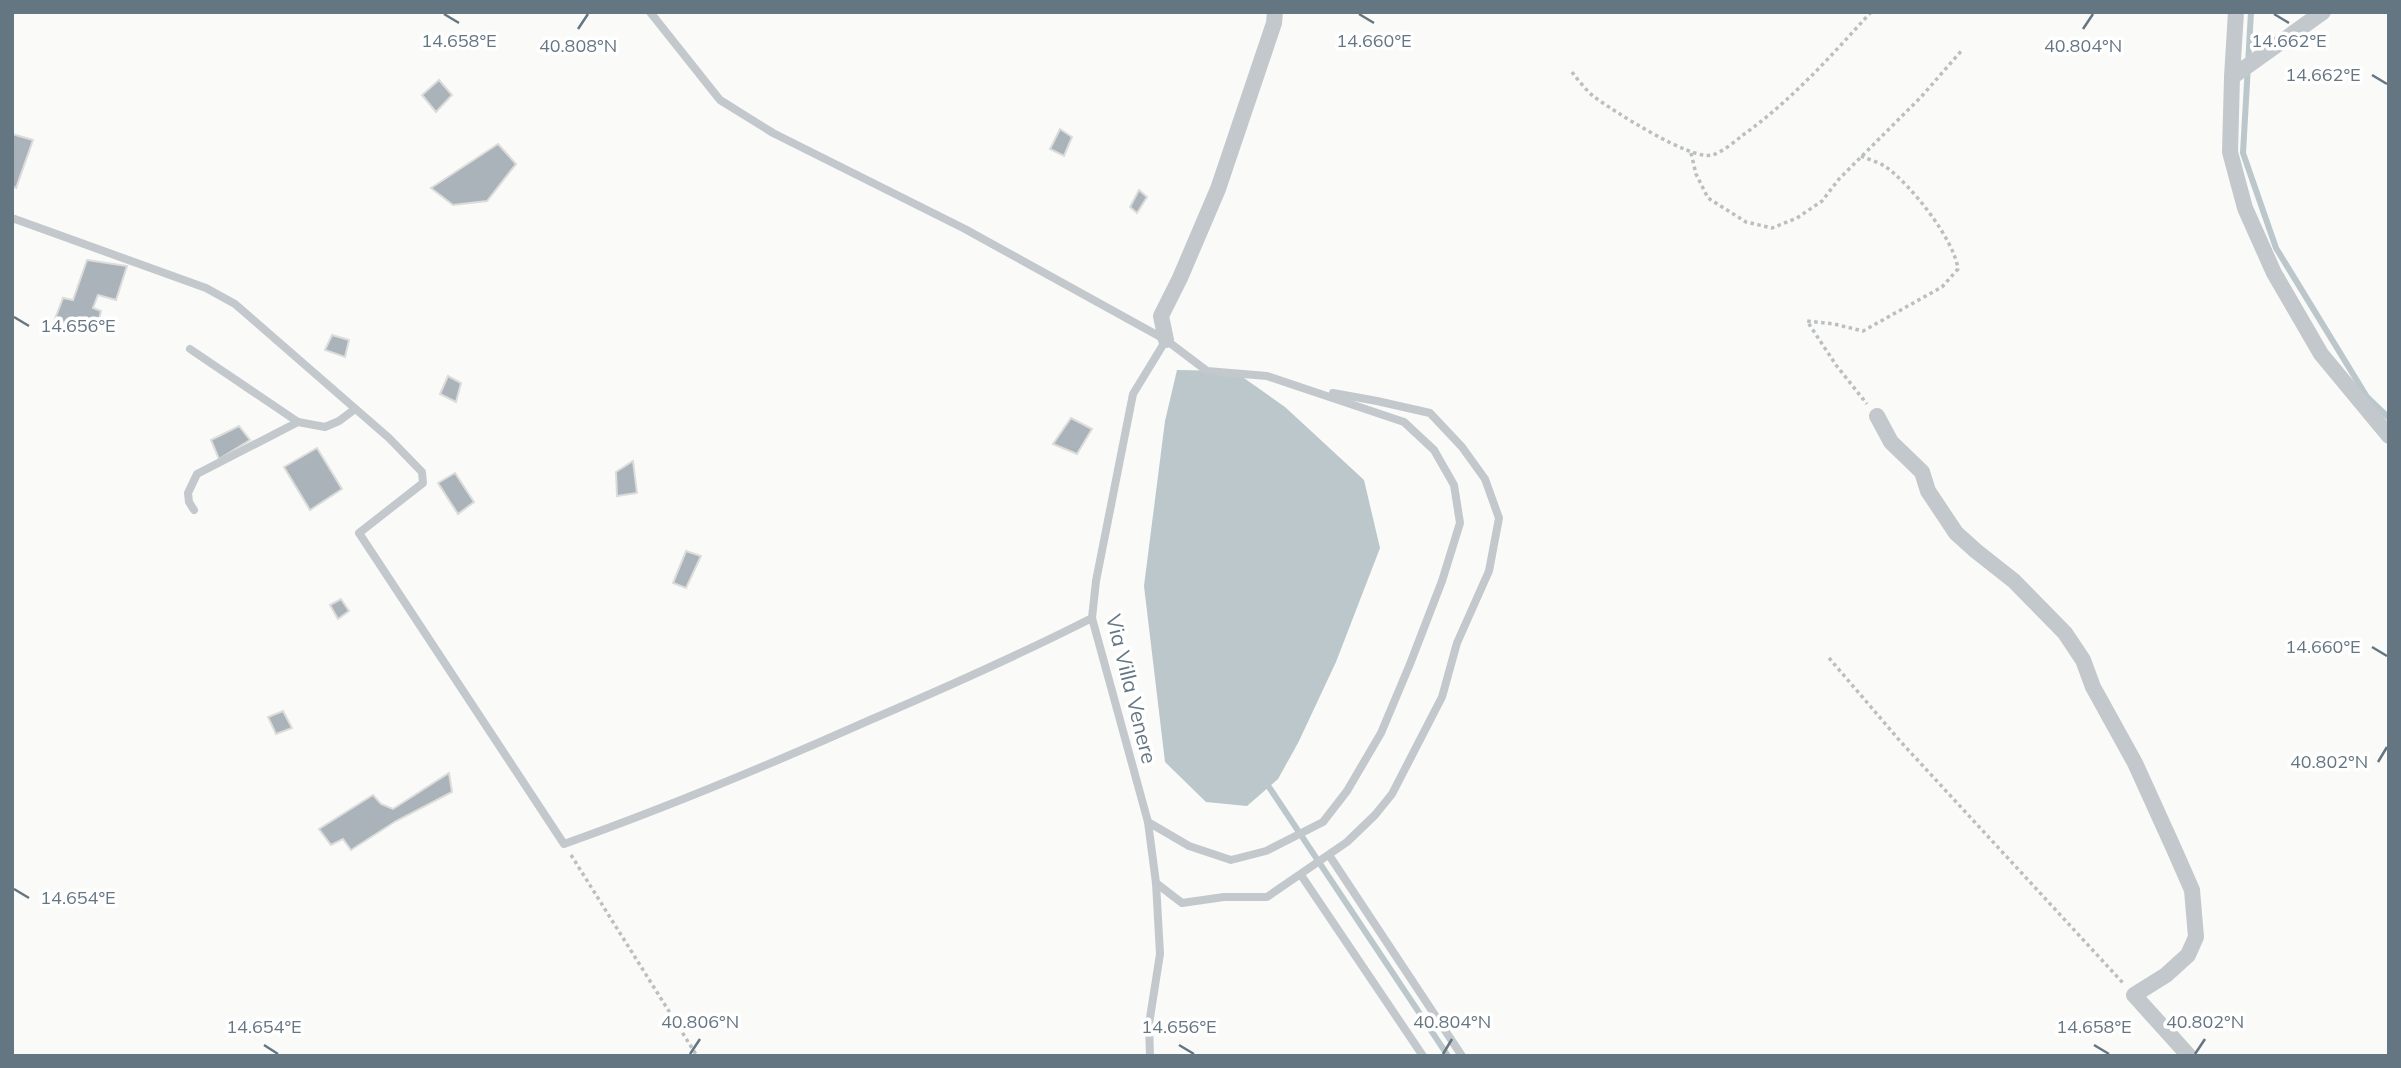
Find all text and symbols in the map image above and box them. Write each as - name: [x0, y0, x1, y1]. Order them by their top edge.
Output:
- text: 14.658°E: [421, 29, 497, 52]
- text: 14.660°E: [1336, 29, 1412, 52]
- text: 14.662°E: [2251, 29, 2327, 52]
- text: 40.808°N: [539, 34, 617, 57]
- text: 40.804°N: [2044, 34, 2122, 57]
- text: 14.662°E: [2285, 63, 2361, 86]
- text: 14.656°E: [40, 314, 116, 337]
- street label: Via Villa Venere: [1101, 611, 1163, 766]
- text: 14.660°E: [2285, 635, 2361, 658]
- text: 40.802°N: [2290, 750, 2368, 773]
- text: 14.654°E: [40, 886, 116, 909]
- text: 40.806°N: [661, 1010, 739, 1033]
- text: 40.804°N: [1413, 1010, 1491, 1033]
- text: 40.802°N: [2166, 1010, 2244, 1033]
- text: 14.654°E: [226, 1015, 302, 1038]
- text: 14.656°E: [1141, 1015, 1217, 1038]
- text: 14.658°E: [2056, 1015, 2132, 1038]

